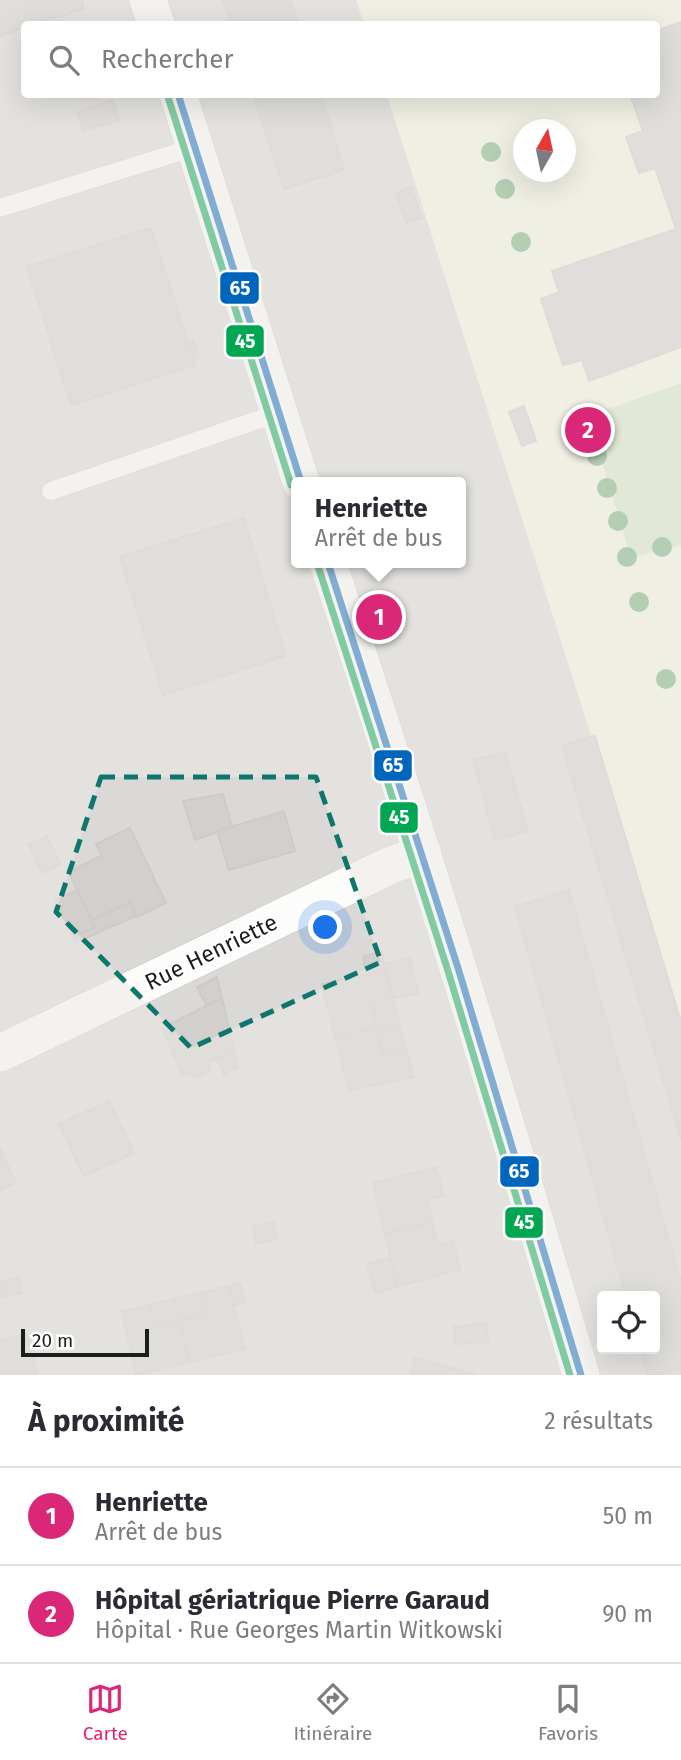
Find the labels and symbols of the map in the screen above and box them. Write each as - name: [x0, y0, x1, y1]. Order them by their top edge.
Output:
- north arrow: [513, 119, 576, 182]
- line badge: 65: [219, 271, 260, 305]
- text: 65: [230, 277, 250, 300]
- line badge: 45: [225, 324, 265, 358]
- text: 45: [235, 330, 255, 353]
- pin: 2: [565, 404, 611, 456]
- pin: 1: [356, 591, 402, 643]
- line badge: 65: [373, 749, 413, 782]
- text: 65: [383, 754, 403, 777]
- line badge: 45: [379, 801, 419, 834]
- text: 45: [389, 806, 409, 829]
- street label: Rue Henriette: [140, 908, 282, 996]
- your location: [308, 910, 342, 944]
- line badge: 65: [499, 1155, 540, 1188]
- text: 65: [509, 1160, 529, 1183]
- line badge: 45: [504, 1206, 544, 1239]
- text: 45: [514, 1211, 534, 1234]
- scale bar: [21, 1326, 149, 1358]

